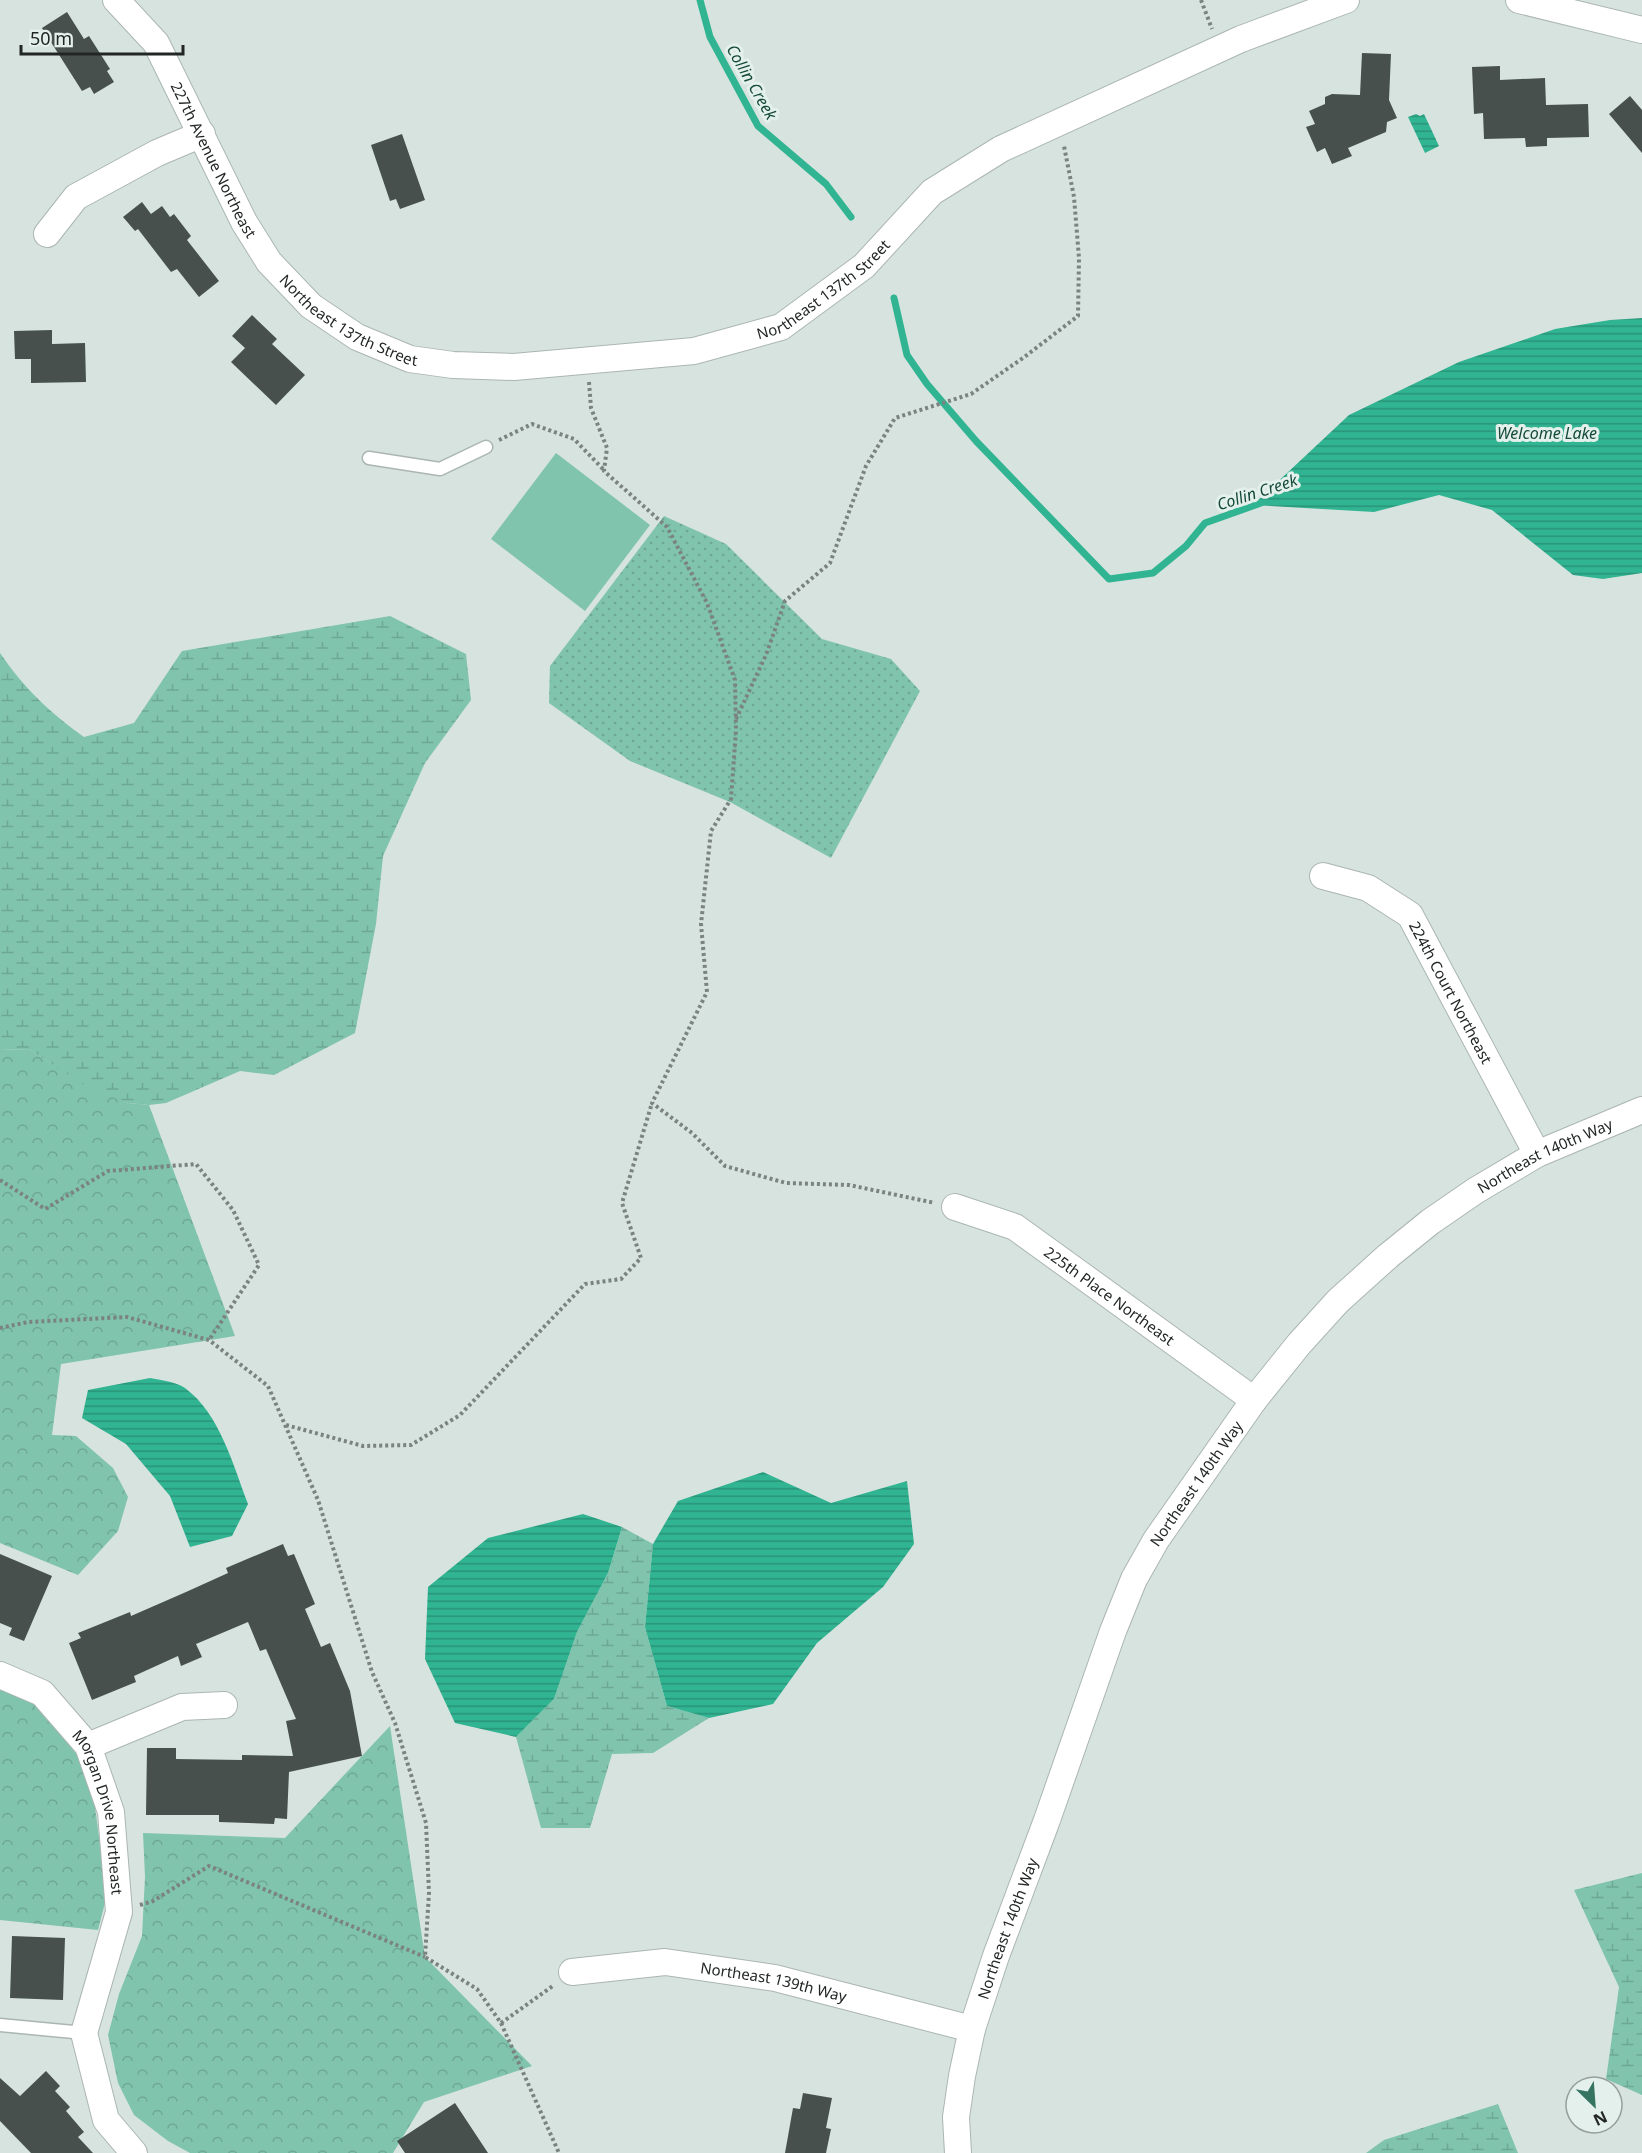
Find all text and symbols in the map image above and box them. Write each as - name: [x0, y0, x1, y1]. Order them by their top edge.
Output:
- scale bar: [21, 18, 183, 56]
- text: 50 m: [30, 26, 72, 50]
- water label: Collin Creek: [722, 40, 783, 125]
- street label: 227th Avenue Northeast: [167, 78, 262, 242]
- street label: Northeast 137th Street: [754, 234, 894, 343]
- street label: Northeast 137th Street: [276, 270, 419, 370]
- water label: Welcome Lake: [1497, 422, 1597, 444]
- water label: Collin Creek: [1214, 468, 1301, 515]
- street label: 224th Court Northeast: [1405, 918, 1497, 1068]
- street label: Northeast 140th Way: [1473, 1113, 1616, 1197]
- street label: 225th Place Northeast: [1040, 1242, 1179, 1350]
- street label: Northeast 140th Way: [1145, 1416, 1247, 1550]
- street label: Morgan Drive Northeast: [68, 1725, 128, 1896]
- street label: Northeast 140th Way: [972, 1855, 1042, 2002]
- street label: Northeast 139th Way: [699, 1957, 849, 2006]
- north arrow: [1564, 2075, 1624, 2135]
- text: N: [1590, 2106, 1611, 2131]

